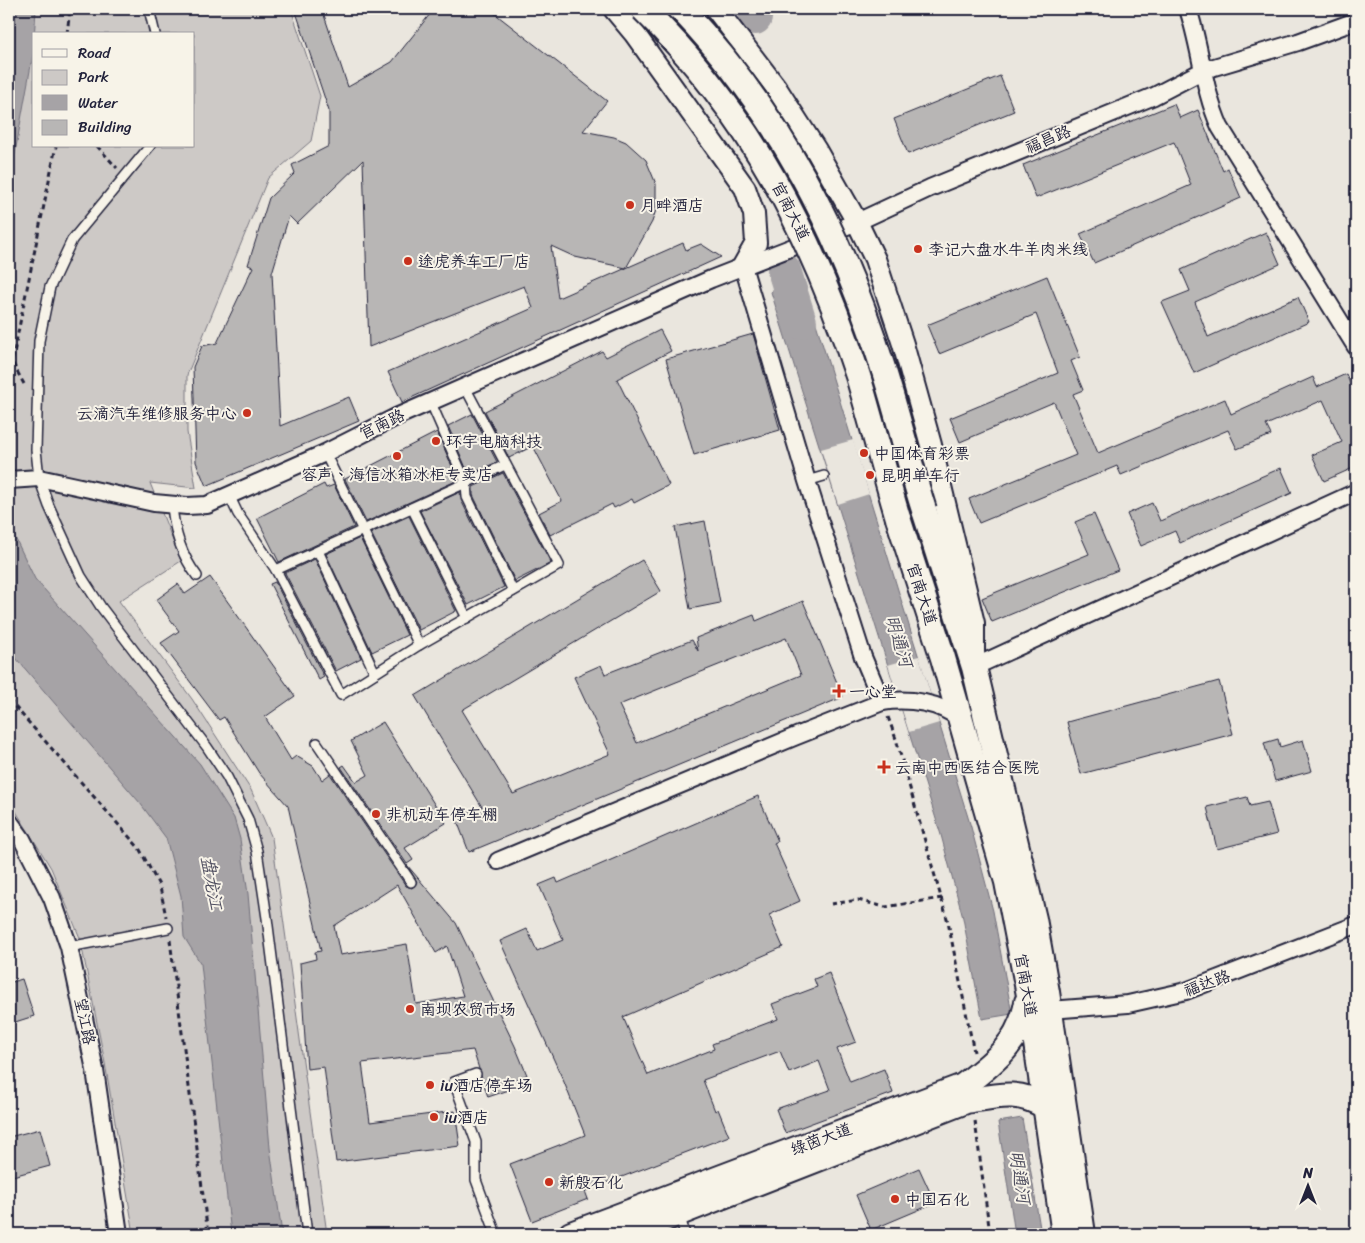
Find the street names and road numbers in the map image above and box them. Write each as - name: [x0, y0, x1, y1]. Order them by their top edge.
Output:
- street label: 福昌路: [1020, 116, 1076, 162]
- street label: 官南大道: [764, 176, 818, 246]
- street label: 官南路: [354, 401, 410, 447]
- street label: 官南大道: [898, 559, 946, 629]
- street label: 官南大道: [1006, 951, 1046, 1019]
- street label: 福达路: [1179, 961, 1235, 1005]
- street label: 望江路: [66, 995, 104, 1047]
- street label: 绿茵大道: [786, 1114, 856, 1164]

